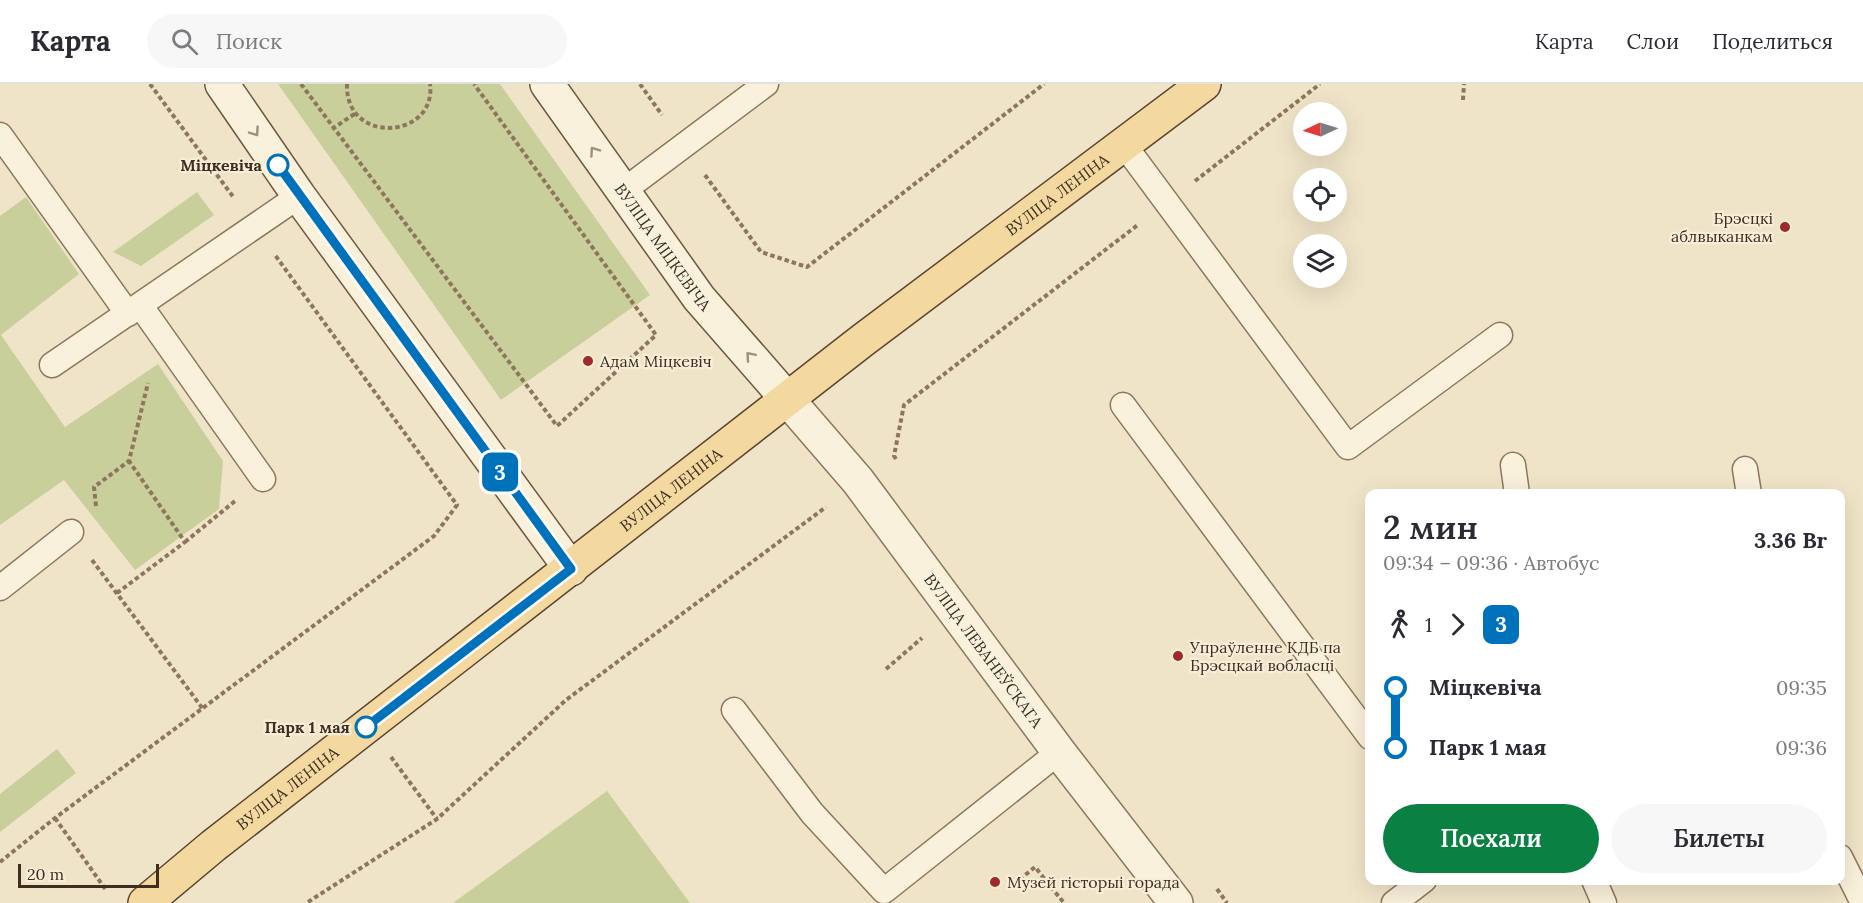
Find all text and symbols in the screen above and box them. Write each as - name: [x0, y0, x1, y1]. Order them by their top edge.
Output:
- search box: [147, 14, 567, 68]
- text: Карта: [30, 23, 111, 59]
- icon: search: [168, 25, 201, 58]
- text: Поиск: [216, 27, 282, 55]
- text: Карта: [1535, 28, 1594, 55]
- text: Слои: [1627, 28, 1679, 55]
- text: Поделиться: [1712, 28, 1833, 55]
- north arrow: [1293, 102, 1347, 156]
- map controls: [1293, 102, 1347, 288]
- one-way arrow: [248, 126, 259, 137]
- one-way arrow: [590, 147, 601, 158]
- street label: ВУЛІЦА ЛЕНІНА: [1001, 149, 1113, 240]
- marker: Міцкевіча: [267, 154, 289, 176]
- place label: Міцкевіча: [180, 155, 263, 175]
- button: locate: [1293, 168, 1347, 222]
- street label: ВУЛІЦА МІЦКЕВІЧА: [611, 179, 716, 316]
- place label: Брэсцкі аблвыканкам: [1671, 208, 1773, 246]
- marker: Брэсцкі аблвыканкам: [1778, 220, 1792, 234]
- button: layers: [1293, 234, 1347, 288]
- place label: Адам Міцкевіч: [599, 351, 712, 371]
- one-way arrow: [746, 352, 757, 363]
- marker: Адам Міцкевіч: [581, 354, 595, 368]
- street label: ВУЛІЦА ЛЕНІНА: [616, 443, 727, 536]
- line badge: 3: [480, 452, 520, 492]
- text: 3: [494, 459, 506, 486]
- text: 2 мин: [1383, 506, 1478, 548]
- text: 3.36 Br: [1754, 526, 1827, 554]
- text: 09:34 – 09:36 · Автобус: [1383, 550, 1600, 575]
- street label: ВУЛІЦА ЛЕВАНЕЎСКАГА: [920, 569, 1048, 732]
- icon: walk: [1383, 608, 1416, 641]
- icon: forward: [1441, 608, 1474, 641]
- text: 3: [1495, 611, 1507, 638]
- text: 1: [1425, 612, 1432, 637]
- place label: Упраўленне КДБ па Брэсцкай вобласці: [1189, 637, 1341, 675]
- marker: Упраўленне КДБ па Брэсцкай вобласці: [1171, 649, 1185, 663]
- text: Міцкевіча: [1429, 673, 1542, 701]
- text: 09:35: [1776, 675, 1827, 700]
- marker: Парк 1 мая: [355, 716, 377, 738]
- place label: Парк 1 мая: [264, 717, 350, 737]
- text: Парк 1 мая: [1429, 733, 1547, 761]
- text: 09:36: [1775, 735, 1827, 760]
- street label: ВУЛІЦА ЛЕНІНА: [232, 741, 343, 834]
- button: Поехали: [1383, 804, 1599, 873]
- button: Билеты: [1611, 804, 1827, 873]
- scale bar: [18, 861, 159, 888]
- text: 20 m: [27, 864, 64, 884]
- place label: Музей гісторыі горада: [1007, 872, 1180, 892]
- marker: Музей гісторыі горада: [988, 875, 1002, 889]

